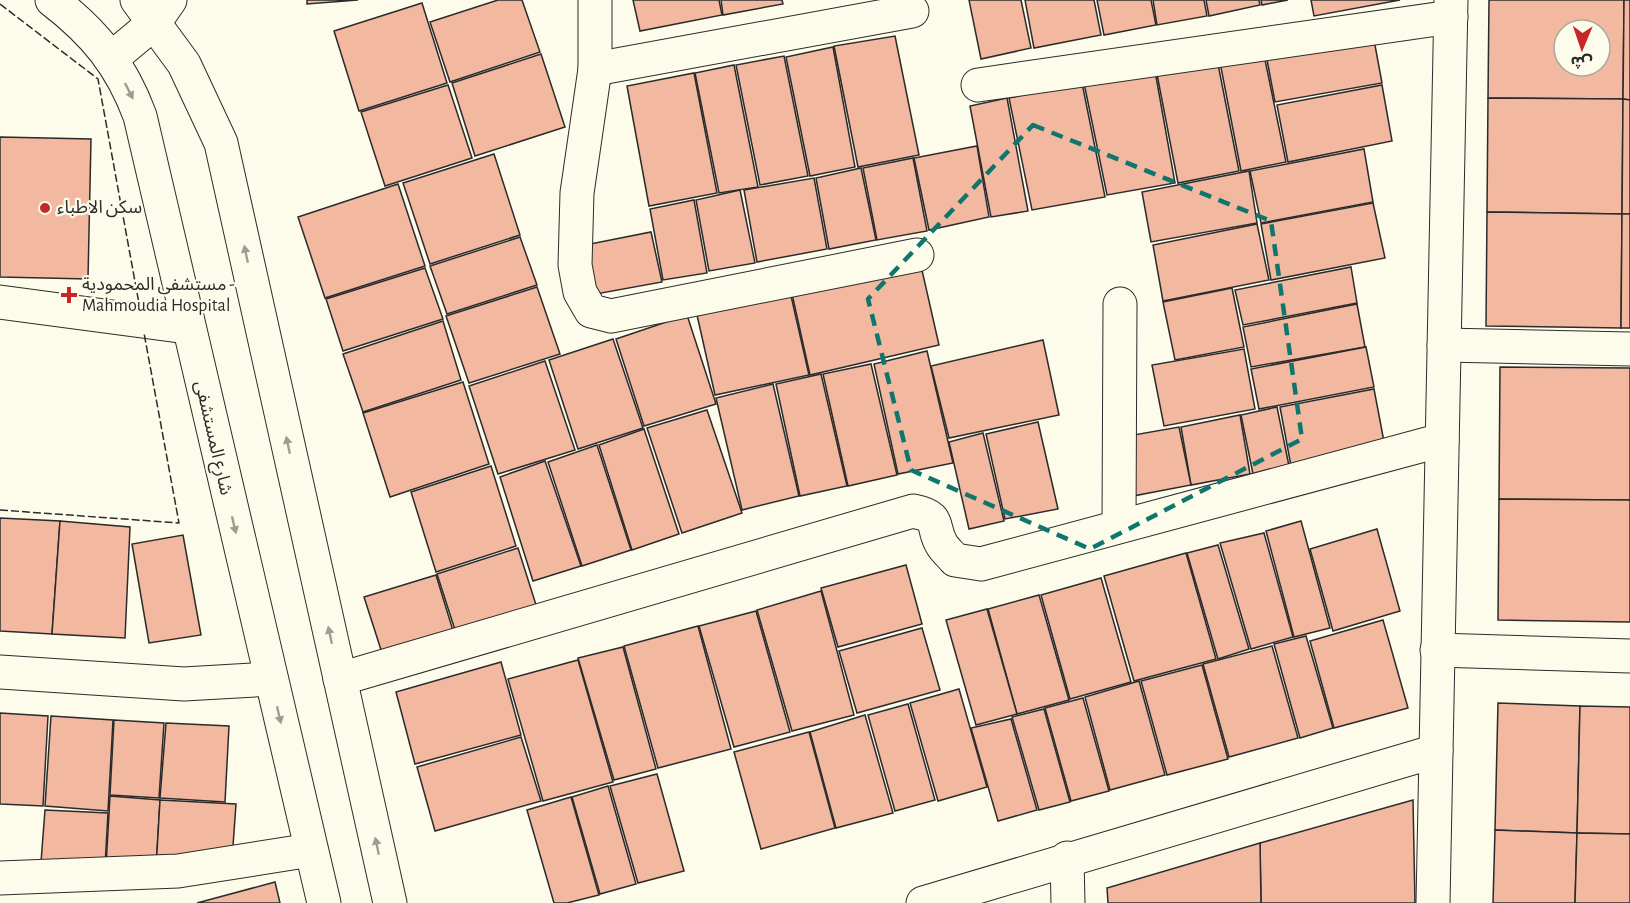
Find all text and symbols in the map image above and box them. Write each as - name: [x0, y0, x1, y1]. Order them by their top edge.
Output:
- north arrow: [1552, 18, 1612, 78]
- text: ش: [1570, 53, 1593, 70]
- one-way arrow: [124, 83, 134, 100]
- place label: سكن الاطباء: [57, 199, 142, 218]
- marker: سكن الاطباء: [38, 201, 52, 215]
- one-way arrow: [241, 244, 250, 263]
- place label: مستشفى المحمودية - Mahmoudia Hospital: [82, 276, 235, 315]
- marker: مستشفى المحمودية - Mahmoudia Hospital: [60, 286, 78, 304]
- street label: شارع المستشفى: [187, 379, 235, 498]
- one-way arrow: [283, 435, 292, 454]
- one-way arrow: [230, 516, 240, 535]
- one-way arrow: [325, 626, 335, 644]
- one-way arrow: [275, 706, 285, 724]
- one-way arrow: [372, 836, 381, 855]

